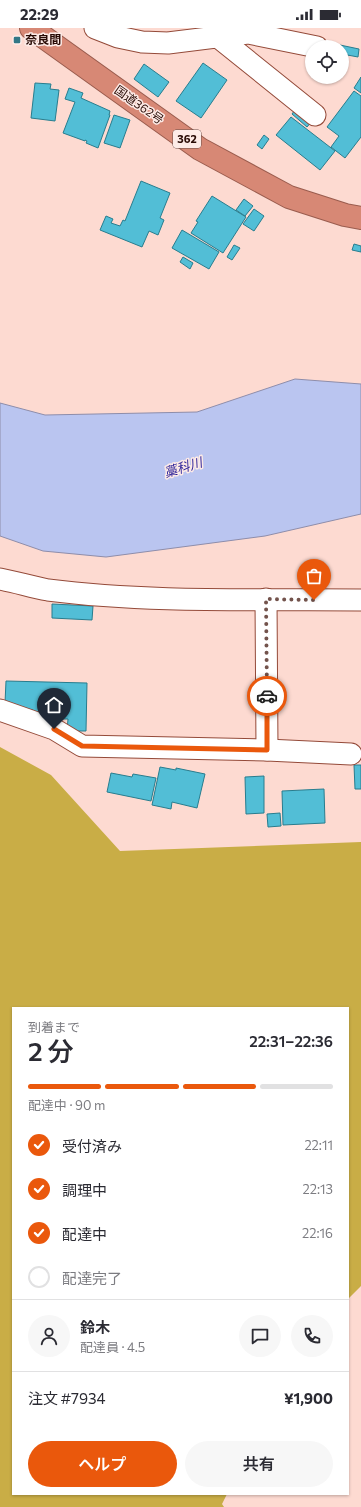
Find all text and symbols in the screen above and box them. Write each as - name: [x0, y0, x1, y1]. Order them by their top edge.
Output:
- text: 22:29: [20, 5, 59, 23]
- place label: 奈良間: [25, 32, 61, 46]
- marker: 奈良間: [12, 35, 22, 45]
- map controls: [305, 40, 349, 84]
- button: locate: [305, 40, 349, 84]
- street label: 国道362号: [112, 82, 167, 126]
- road number: 362: [173, 130, 201, 148]
- water label: 藁科川: [162, 453, 206, 480]
- pin: [297, 559, 331, 600]
- icon: bag: [303, 565, 325, 587]
- courier: [247, 676, 287, 716]
- icon: car: [256, 685, 278, 707]
- pin: [37, 688, 71, 729]
- icon: home: [43, 694, 65, 716]
- text: 到着まで: [28, 1019, 80, 1035]
- text: 22:31–22:36: [249, 1032, 333, 1050]
- text: 2 分: [28, 1035, 74, 1066]
- text: 配達中 · 90 m: [28, 1097, 105, 1113]
- icon: check: [28, 1134, 50, 1156]
- text: 受付済み: [62, 1137, 122, 1155]
- text: 22:11: [304, 1137, 333, 1153]
- icon: check: [28, 1178, 50, 1200]
- text: 調理中: [62, 1181, 107, 1199]
- text: 22:13: [303, 1181, 333, 1197]
- icon: check: [28, 1222, 50, 1244]
- text: 配達中: [62, 1225, 107, 1243]
- text: 22:16: [302, 1225, 333, 1241]
- text: 配達完了: [62, 1269, 122, 1287]
- button: person: [28, 1315, 70, 1357]
- button: chat: [239, 1315, 281, 1357]
- button: phone: [291, 1315, 333, 1357]
- text: 鈴木: [80, 1318, 110, 1336]
- text: 配達員 · 4.5: [80, 1339, 145, 1355]
- text: 注文 #7934: [28, 1389, 106, 1407]
- text: ¥1,900: [284, 1389, 333, 1407]
- button: ヘルプ: [28, 1441, 177, 1487]
- button: 共有: [185, 1441, 333, 1487]

